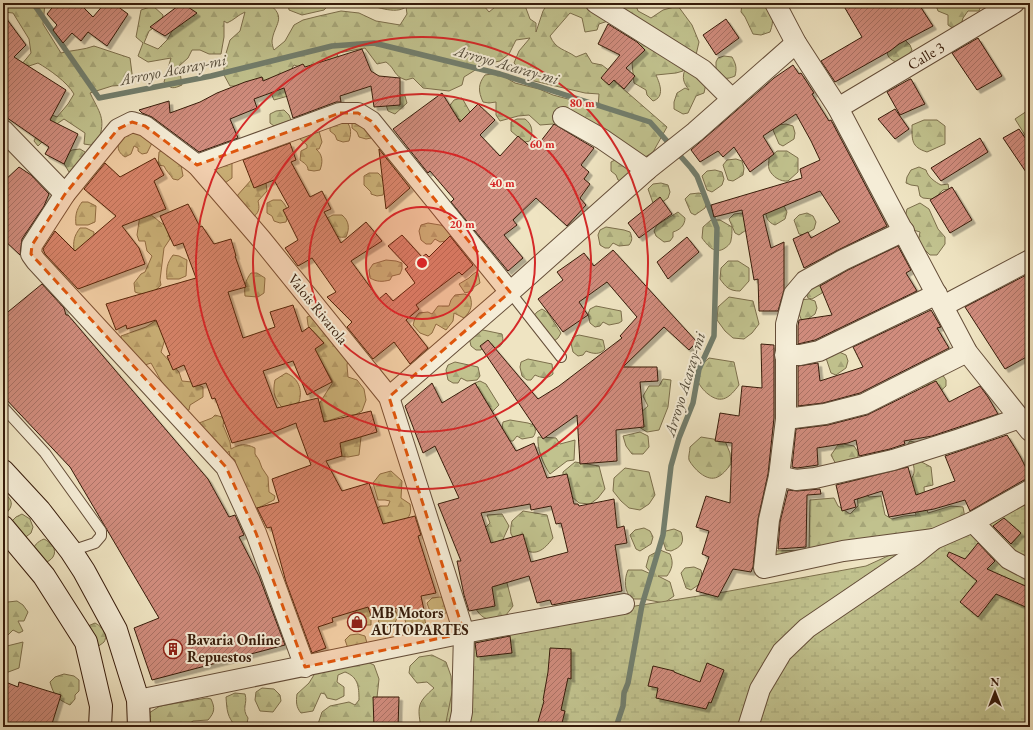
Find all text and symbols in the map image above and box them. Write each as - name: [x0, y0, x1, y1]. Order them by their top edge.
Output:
- street label: Calle 3: [904, 37, 948, 74]
- water label: Arroyo Acaray-mi: [451, 39, 563, 90]
- water label: Arroyo Acaray-mi: [117, 49, 229, 90]
- text: 80 m: [569, 95, 595, 111]
- text: 60 m: [529, 136, 555, 152]
- text: 40 m: [489, 175, 515, 191]
- text: 20 m: [449, 216, 475, 232]
- centre of rings: [415, 256, 429, 270]
- street label: Valois Rivarola: [284, 269, 353, 348]
- water label: Arroyo Acaray-mi: [658, 328, 711, 440]
- place label: MB Motors AUTOPARTES: [370, 603, 469, 639]
- shop icon: MB Motors AUTOPARTES: [346, 611, 368, 633]
- place label: Bavaria Online Repuestos: [187, 630, 280, 666]
- building icon: Bavaria Online Repuestos: [162, 638, 184, 660]
- north arrow: [975, 672, 1015, 712]
- text: N: [991, 675, 1000, 689]

